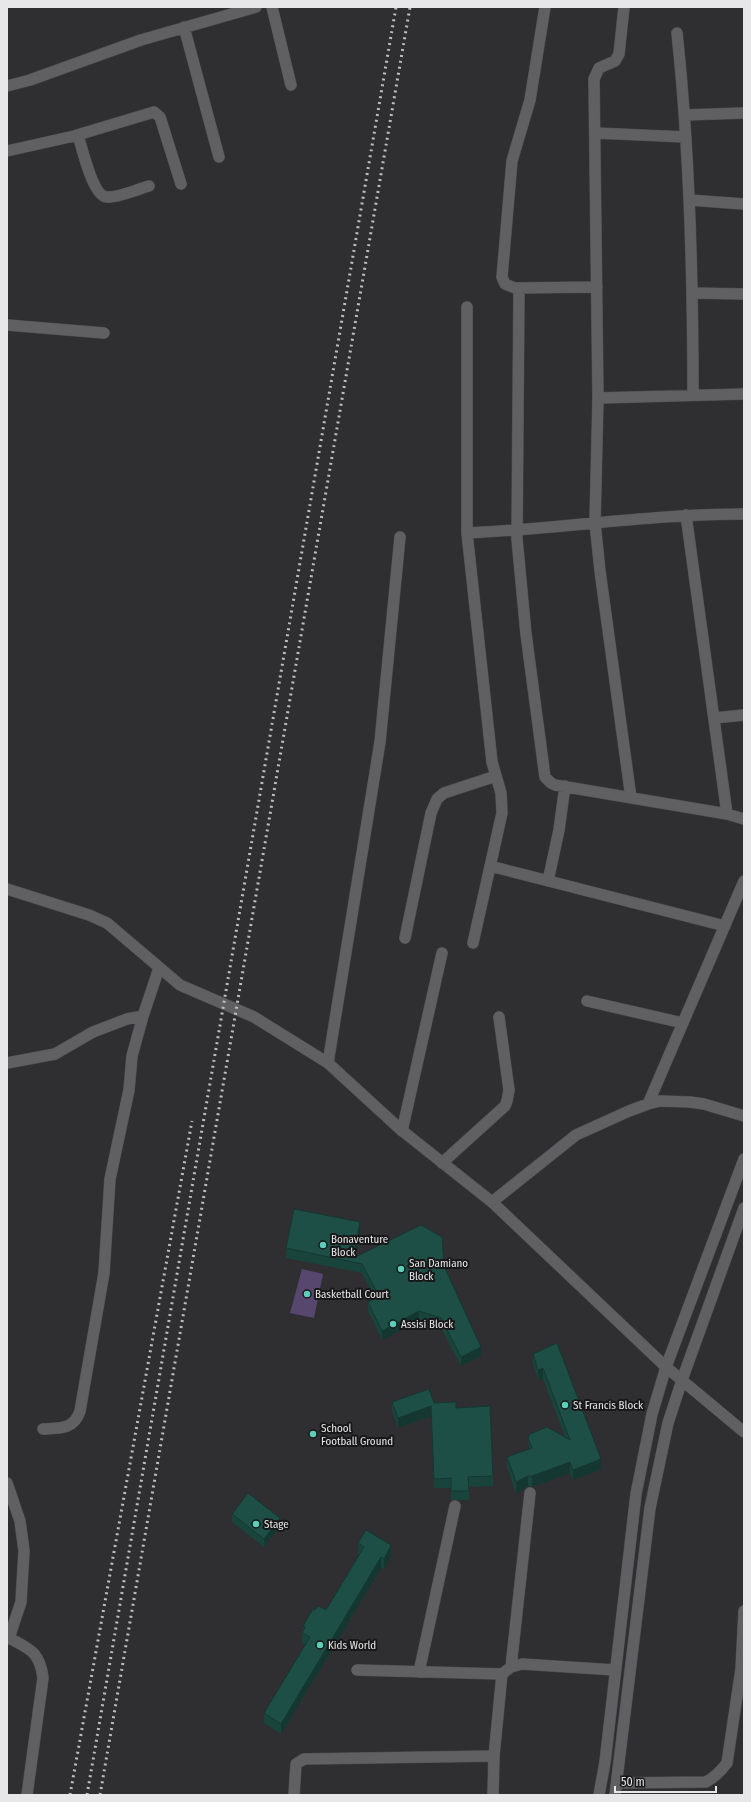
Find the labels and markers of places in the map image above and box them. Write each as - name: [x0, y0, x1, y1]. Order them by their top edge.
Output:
- place label: Bonaventure Block: [331, 1233, 388, 1259]
- marker: Bonaventure Block: [318, 1240, 328, 1250]
- place label: San Damiano Block: [409, 1257, 468, 1283]
- marker: San Damiano Block: [396, 1264, 406, 1274]
- place label: Basketball Court: [315, 1288, 389, 1301]
- marker: Basketball Court: [302, 1289, 312, 1299]
- place label: Assisi Block: [401, 1318, 454, 1331]
- marker: Assisi Block: [388, 1319, 398, 1329]
- place label: St Francis Block: [573, 1399, 644, 1412]
- marker: St Francis Block: [560, 1400, 570, 1410]
- place label: School Football Ground: [321, 1422, 393, 1448]
- marker: School Football Ground: [308, 1429, 318, 1439]
- place label: Stage: [264, 1518, 289, 1531]
- marker: Stage: [251, 1519, 261, 1529]
- place label: Kids World: [328, 1639, 376, 1652]
- marker: Kids World: [315, 1640, 325, 1650]

